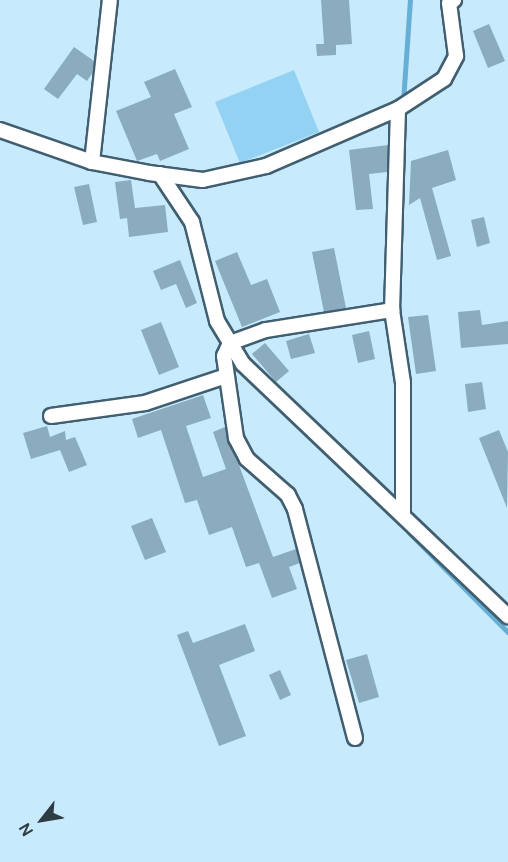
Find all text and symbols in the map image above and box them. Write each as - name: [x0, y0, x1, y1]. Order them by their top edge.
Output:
- north arrow: [12, 790, 72, 850]
- text: N: [14, 819, 38, 840]

